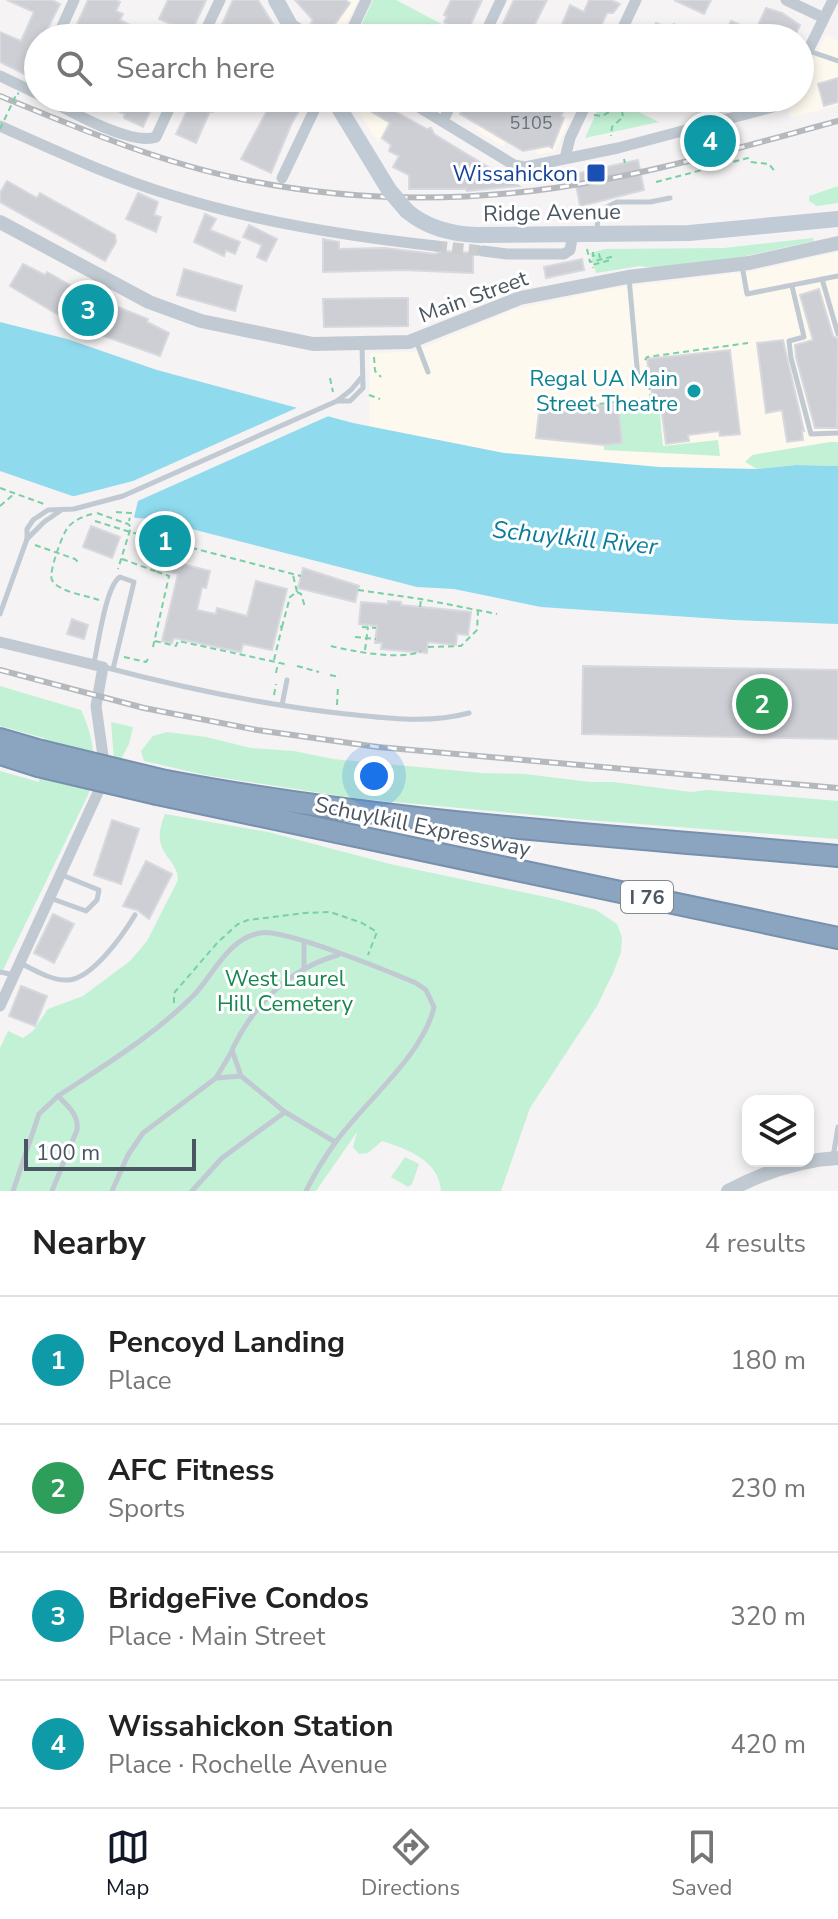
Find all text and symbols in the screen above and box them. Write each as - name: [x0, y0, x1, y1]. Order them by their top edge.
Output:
- search box: [24, 24, 814, 112]
- icon: search: [52, 46, 96, 90]
- text: Search here: [116, 48, 275, 89]
- house number: 5105: [509, 111, 553, 135]
- pin: 4: [684, 111, 736, 171]
- place label: Wissahickon: [453, 159, 578, 189]
- marker: Wissahickon: [585, 162, 607, 184]
- street label: Ridge Avenue: [483, 197, 621, 229]
- street label: Main Street: [415, 263, 532, 330]
- pin: 3: [62, 280, 114, 340]
- place label: Regal UA Main Street Theatre: [529, 364, 678, 419]
- marker: Regal UA Main Street Theatre: [685, 382, 703, 400]
- pin: 1: [139, 511, 191, 571]
- water label: Schuylkill River: [491, 513, 660, 563]
- pin: 2: [736, 674, 788, 734]
- your location: [354, 756, 394, 796]
- street label: Schuylkill Expressway: [312, 789, 534, 865]
- road number: I 76: [621, 881, 673, 913]
- park label: West Laurel Hill Cemetery: [217, 964, 354, 1019]
- map controls: [742, 1095, 814, 1167]
- button: layers: [742, 1095, 814, 1167]
- scale bar: [24, 1135, 196, 1171]
- text: 100 m: [36, 1138, 100, 1168]
- text: Nearby: [32, 1220, 146, 1266]
- text: 4 results: [705, 1226, 806, 1261]
- text: Pencoyd Landing: [108, 1322, 345, 1363]
- text: 1: [50, 1343, 66, 1378]
- text: 180 m: [730, 1343, 806, 1378]
- text: Place: [108, 1363, 172, 1398]
- text: AFC Fitness: [108, 1450, 274, 1491]
- text: 2: [50, 1471, 66, 1506]
- text: 230 m: [730, 1471, 806, 1506]
- text: Sports: [108, 1491, 185, 1526]
- text: BridgeFive Condos: [108, 1578, 369, 1619]
- text: 3: [50, 1599, 66, 1634]
- text: 320 m: [730, 1599, 806, 1634]
- text: Place · Main Street: [108, 1619, 325, 1654]
- text: Wissahickon Station: [108, 1706, 394, 1747]
- text: 4: [50, 1727, 66, 1762]
- text: 420 m: [730, 1727, 806, 1762]
- text: Place · Rochelle Avenue: [108, 1747, 387, 1782]
- tab: Map: [106, 1825, 150, 1903]
- tab: Directions: [361, 1825, 460, 1903]
- tab: Saved: [672, 1825, 732, 1903]

